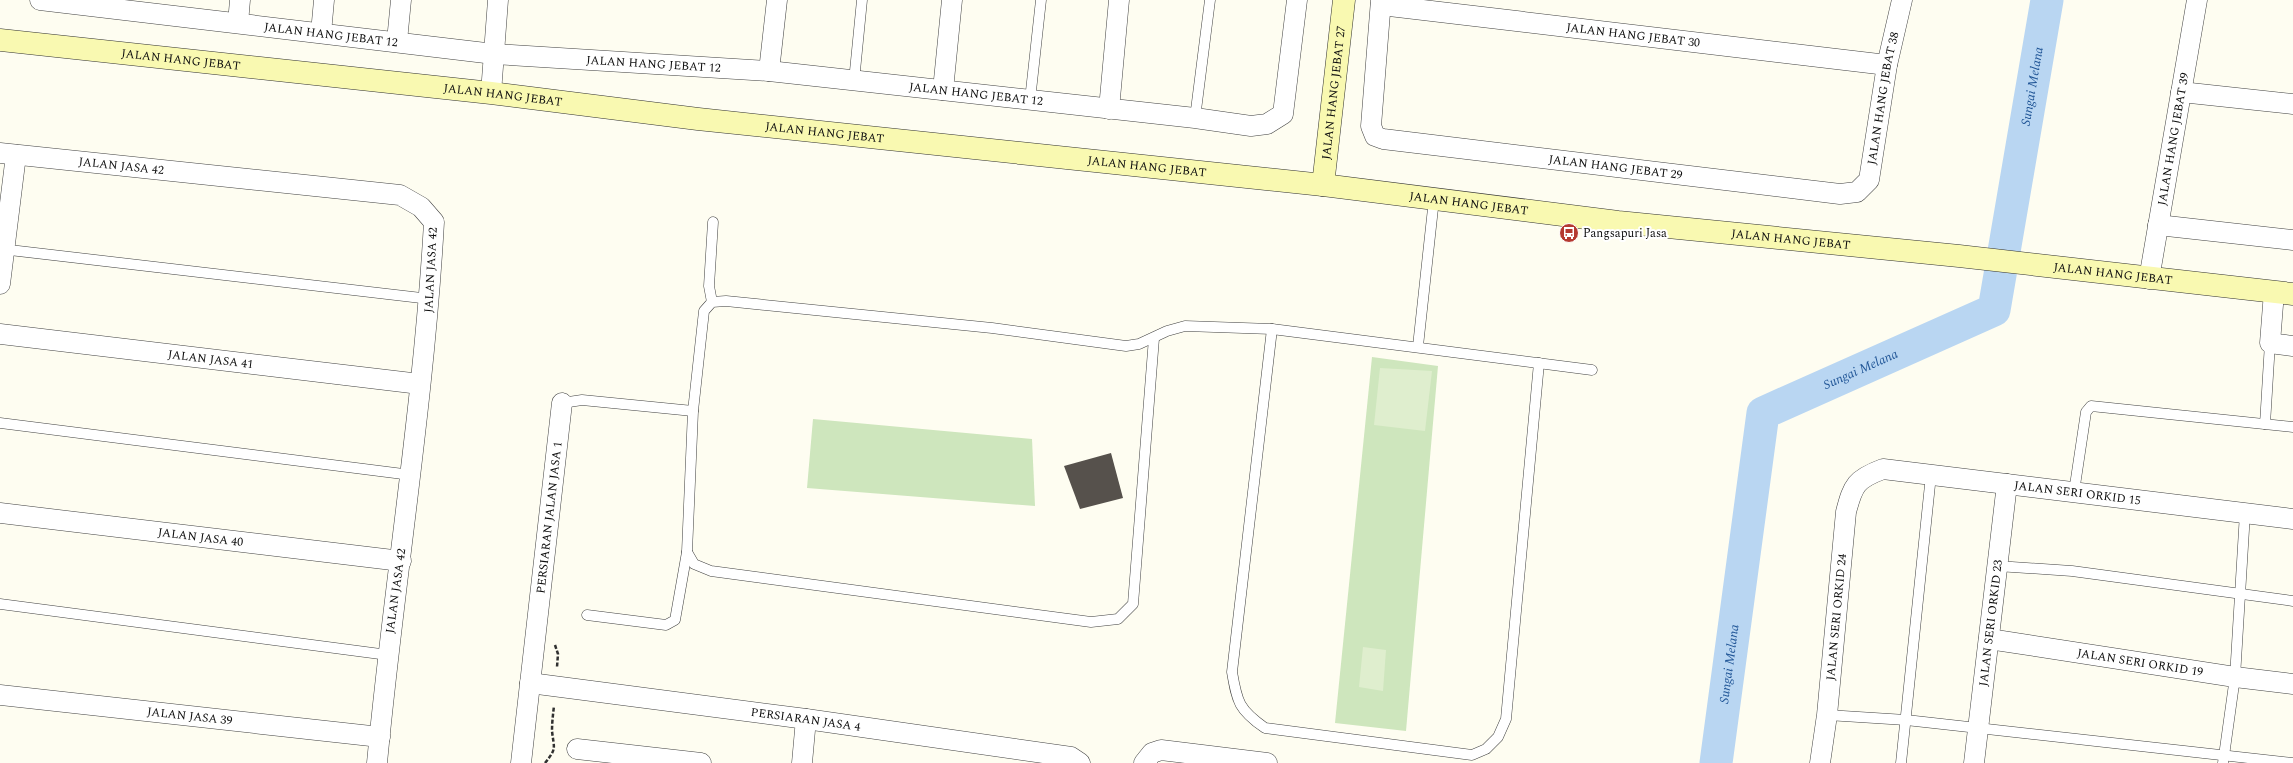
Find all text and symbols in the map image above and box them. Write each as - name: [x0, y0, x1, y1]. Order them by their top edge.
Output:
- street label: JALAN HANG JEBAT 12: [263, 17, 399, 52]
- street label: JALAN HANG JEBAT 30: [1565, 18, 1701, 52]
- street label: JALAN HANG JEBAT 27: [1316, 25, 1351, 161]
- street label: JALAN HANG JEBAT 38: [1862, 30, 1904, 166]
- street label: JALAN HANG JEBAT: [120, 44, 241, 75]
- water label: Sungai Melana: [2016, 45, 2049, 127]
- street label: JALAN HANG JEBAT 12: [586, 50, 721, 77]
- street label: JALAN HANG JEBAT 39: [2152, 71, 2194, 207]
- street label: JALAN HANG JEBAT 12: [908, 77, 1044, 111]
- street label: JALAN HANG JEBAT: [443, 78, 564, 111]
- street label: JALAN HANG JEBAT: [764, 117, 885, 148]
- street label: JALAN HANG JEBAT 29: [1548, 150, 1684, 184]
- street label: JALAN HANG JEBAT: [1087, 151, 1207, 182]
- street label: JALAN JASA 42: [78, 152, 165, 180]
- street label: JALAN HANG JEBAT: [1408, 186, 1529, 220]
- bus stop icon: Pangsapuri Jasa: [1558, 222, 1580, 244]
- place label: Pangsapuri Jasa: [1583, 224, 1667, 243]
- street label: JALAN HANG JEBAT: [1730, 224, 1851, 255]
- street label: JALAN JASA 42: [419, 227, 443, 313]
- street label: JALAN HANG JEBAT: [2053, 257, 2174, 290]
- water label: Sungai Melana: [1820, 344, 1901, 395]
- street label: JALAN JASA 41: [167, 345, 254, 374]
- street label: PERSIARAN JALAN JASA 1: [531, 441, 567, 595]
- street label: JALAN SERI ORKID 15: [2013, 476, 2142, 510]
- street label: JALAN JASA 40: [157, 522, 244, 552]
- street label: JALAN JASA 42: [381, 547, 411, 635]
- street label: JALAN SERI ORKID 24: [1821, 553, 1852, 681]
- street label: JALAN SERI ORKID 23: [1974, 559, 2007, 687]
- water label: Sungai Melana: [1714, 623, 1745, 705]
- street label: JALAN SERI ORKID 19: [2076, 643, 2205, 681]
- street label: JALAN JASA 39: [146, 702, 234, 730]
- street label: PERSIARAN JASA 4: [750, 702, 862, 736]

